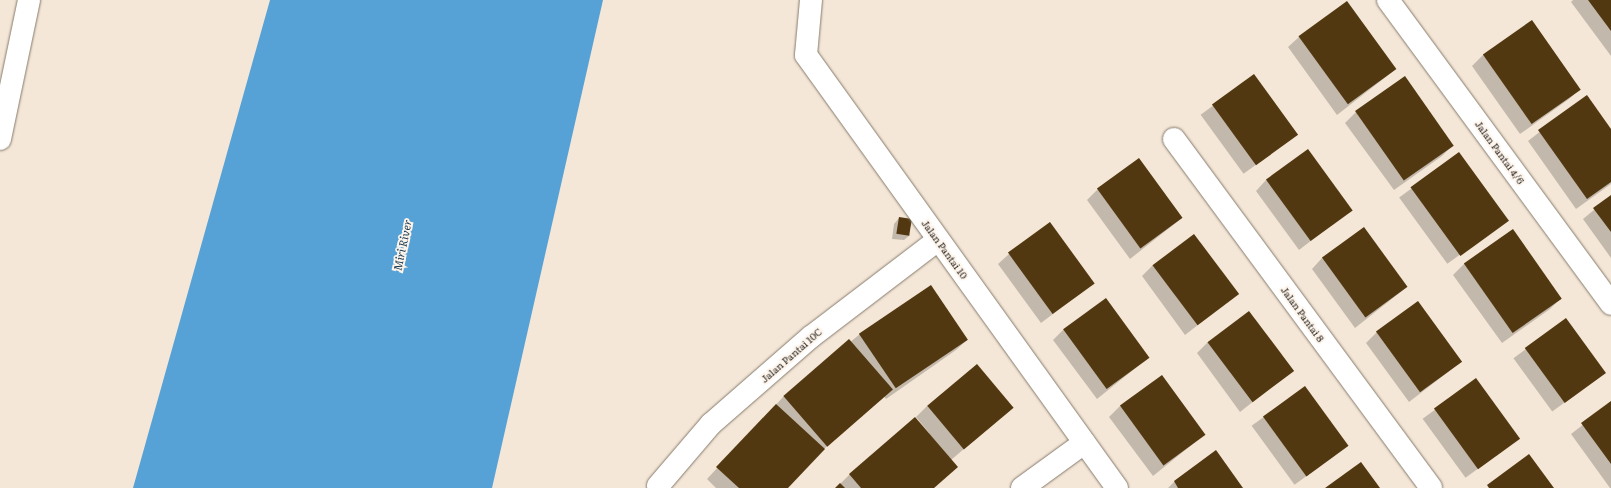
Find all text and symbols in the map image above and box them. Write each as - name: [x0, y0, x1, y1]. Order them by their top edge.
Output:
- street label: Jalan Pantai 4/6: [1473, 118, 1527, 186]
- street label: Jalan Pantai 10: [920, 217, 970, 281]
- water label: Miri River: [390, 218, 414, 272]
- street label: Jalan Pantai 8: [1279, 284, 1327, 344]
- street label: Jalan Pantai 10C: [758, 325, 824, 385]

